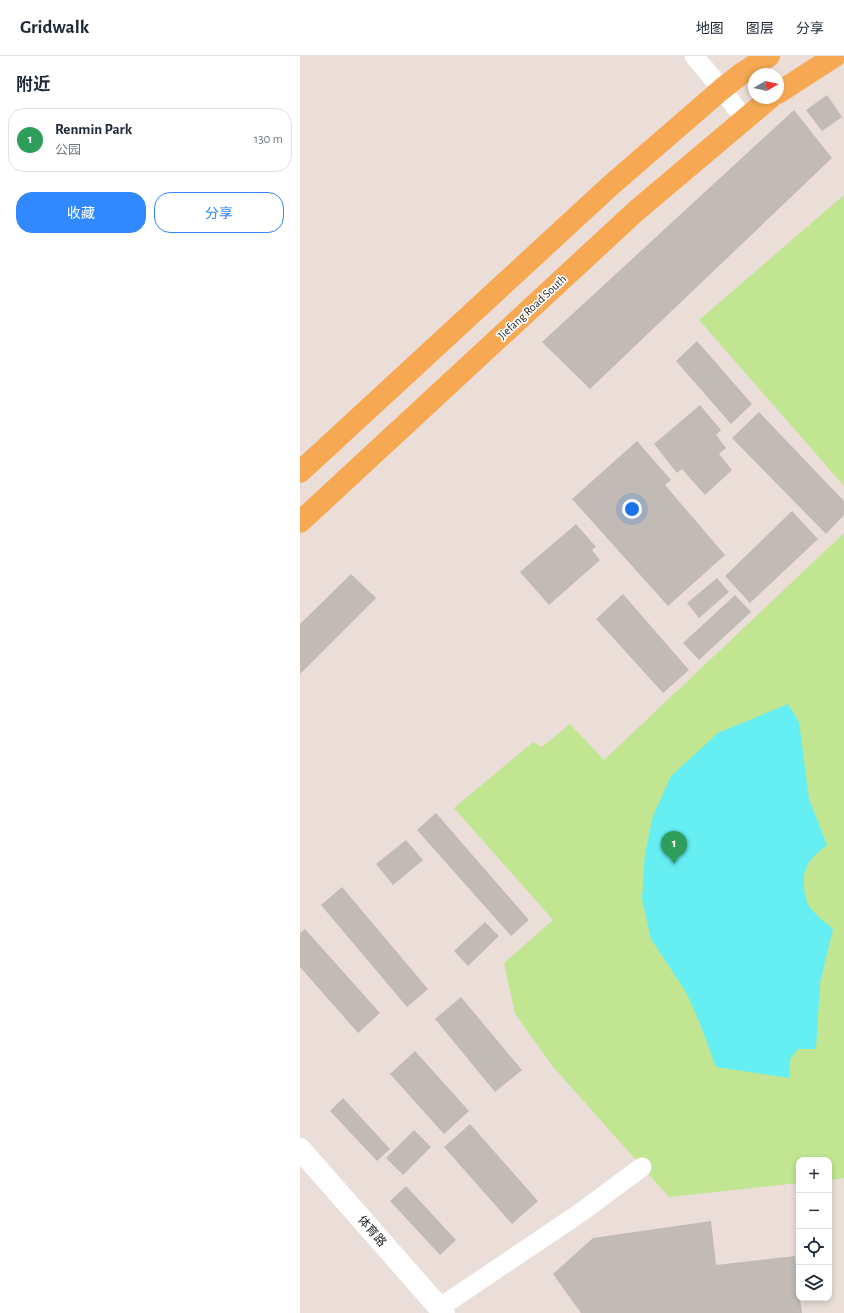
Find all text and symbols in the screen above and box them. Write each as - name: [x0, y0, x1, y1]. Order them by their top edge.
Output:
- text: Gridwalk: [20, 18, 89, 37]
- text: 地图: [696, 22, 724, 36]
- text: 图层: [746, 22, 774, 36]
- text: 分享: [796, 22, 824, 36]
- north arrow: [748, 68, 784, 104]
- text: 附近: [16, 76, 50, 93]
- text: Renmin Park: [55, 122, 132, 137]
- text: 1: [28, 133, 32, 146]
- text: 130 m: [254, 133, 283, 146]
- text: 公园: [55, 144, 81, 157]
- button: 收藏: [16, 192, 146, 233]
- button: 分享: [154, 192, 284, 233]
- street label: Jiefang Road South: [496, 272, 568, 342]
- your location: [622, 499, 642, 519]
- pin: 1: [661, 831, 687, 864]
- map controls: [796, 1157, 832, 1301]
- button: +: [796, 1157, 832, 1193]
- button: −: [796, 1193, 832, 1229]
- street label: 体育路: [356, 1213, 389, 1249]
- button: locate: [796, 1229, 832, 1265]
- button: layers: [796, 1265, 832, 1301]

